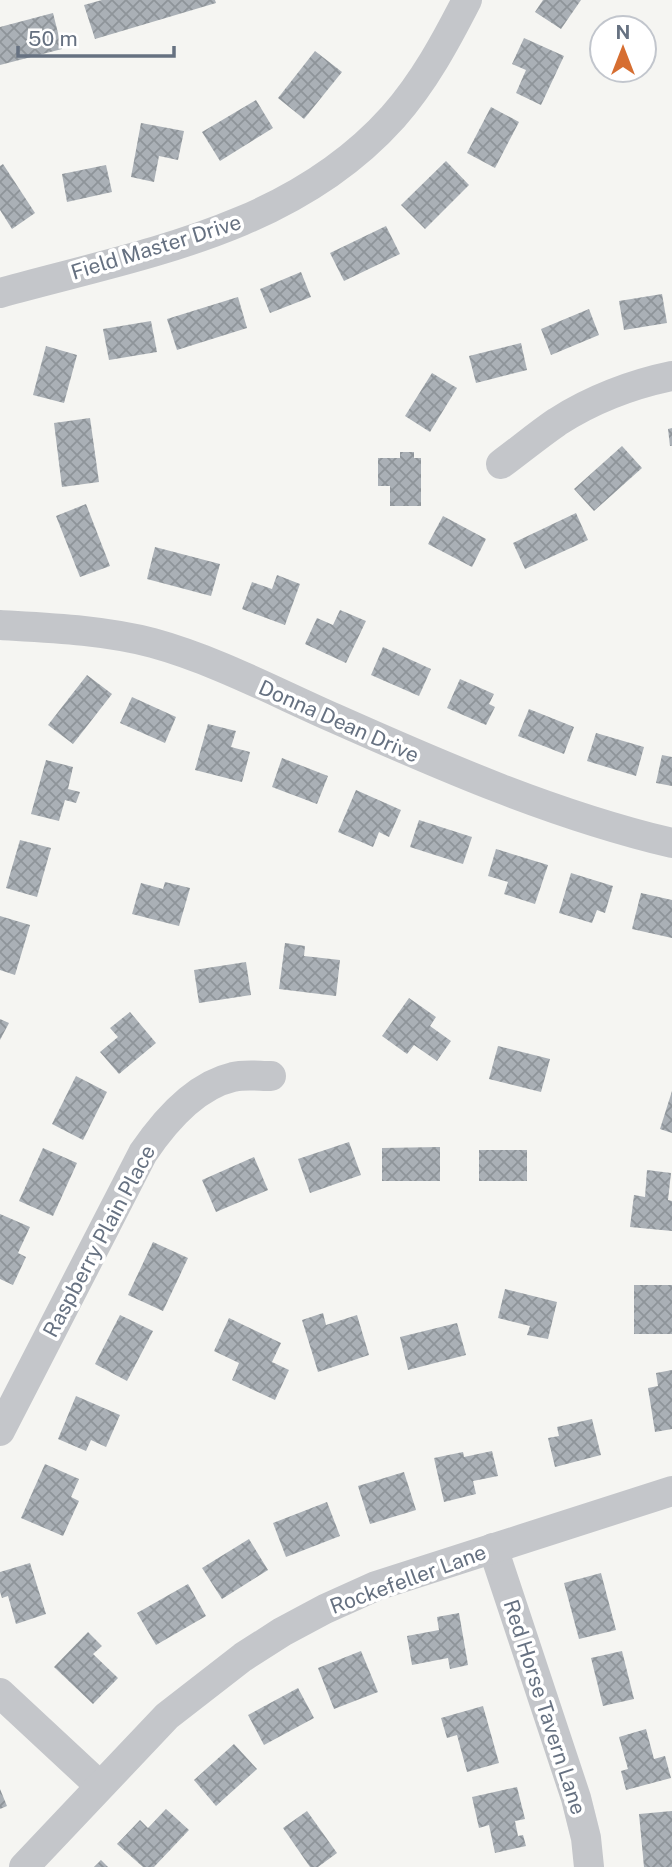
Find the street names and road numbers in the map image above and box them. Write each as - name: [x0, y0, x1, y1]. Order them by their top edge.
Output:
- street label: Field Master Drive: [68, 209, 244, 285]
- street label: Donna Dean Drive: [255, 674, 423, 768]
- street label: Raspberry Plain Place: [38, 1141, 160, 1341]
- street label: Rockefeller Lane: [326, 1539, 490, 1619]
- street label: Red Horse Tavern Lane: [498, 1596, 592, 1818]

